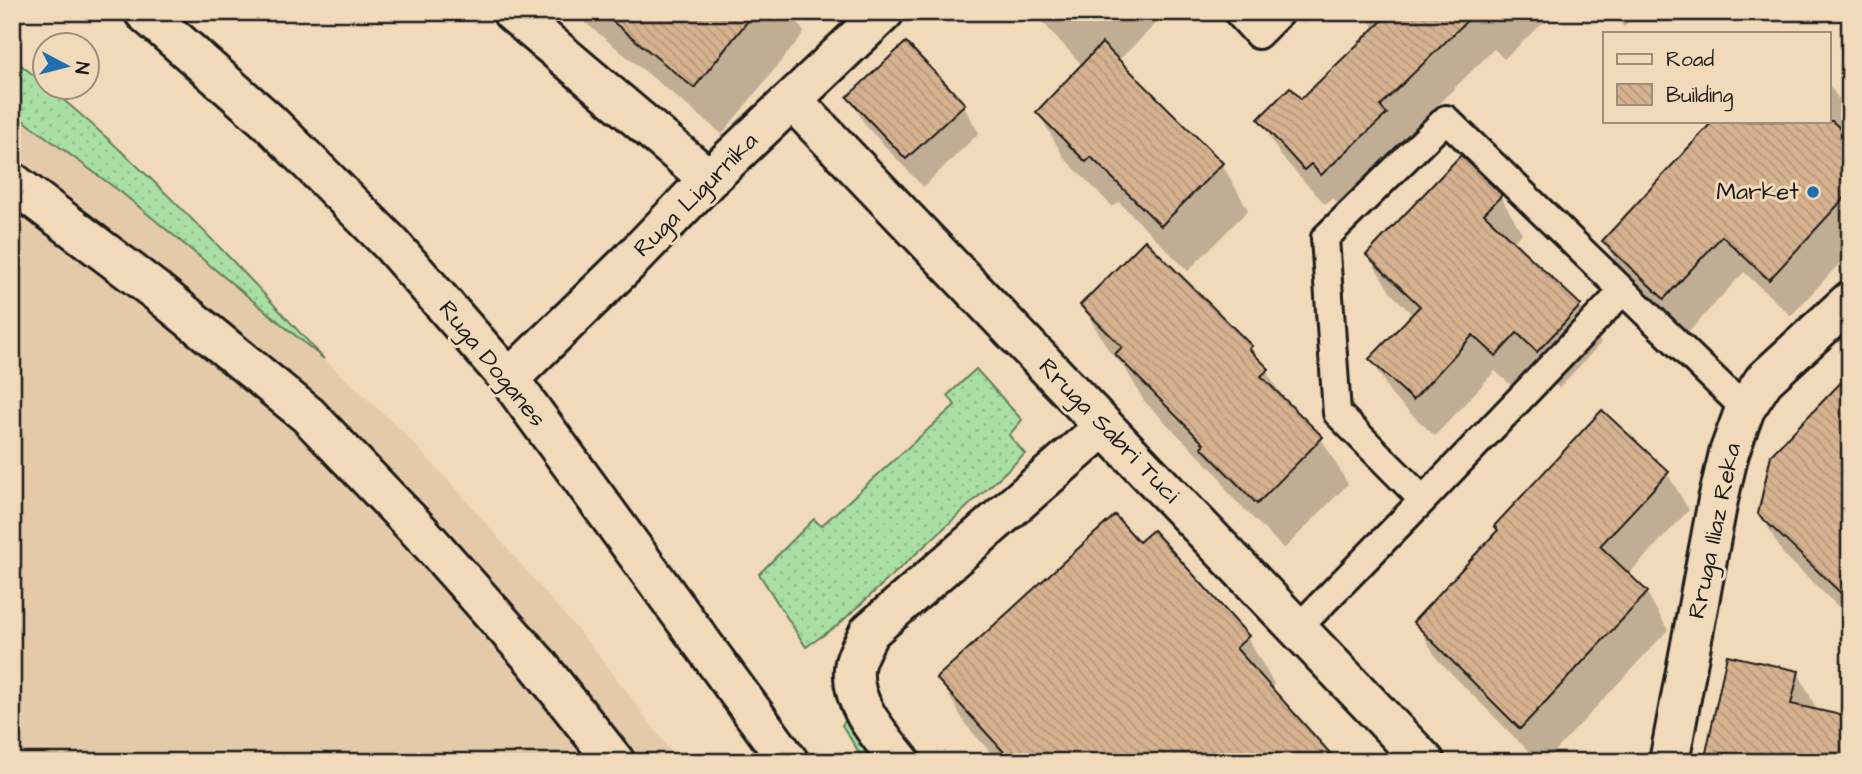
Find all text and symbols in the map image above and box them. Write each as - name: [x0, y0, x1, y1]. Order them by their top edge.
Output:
- north arrow: [32, 32, 102, 102]
- legend: [1603, 32, 1830, 122]
- text: Road: [1666, 45, 1714, 74]
- text: N: [67, 60, 96, 76]
- text: Building: [1666, 81, 1734, 112]
- street label: Ruga Ligurnika: [626, 125, 767, 266]
- place label: Market: [1716, 175, 1799, 209]
- marker: Market: [1805, 184, 1821, 200]
- street label: Ruga Doganes: [429, 293, 554, 435]
- street label: Rruga Sabri Tuci: [1030, 351, 1188, 512]
- street label: Rruga Iliaz Reka: [1680, 440, 1751, 622]

